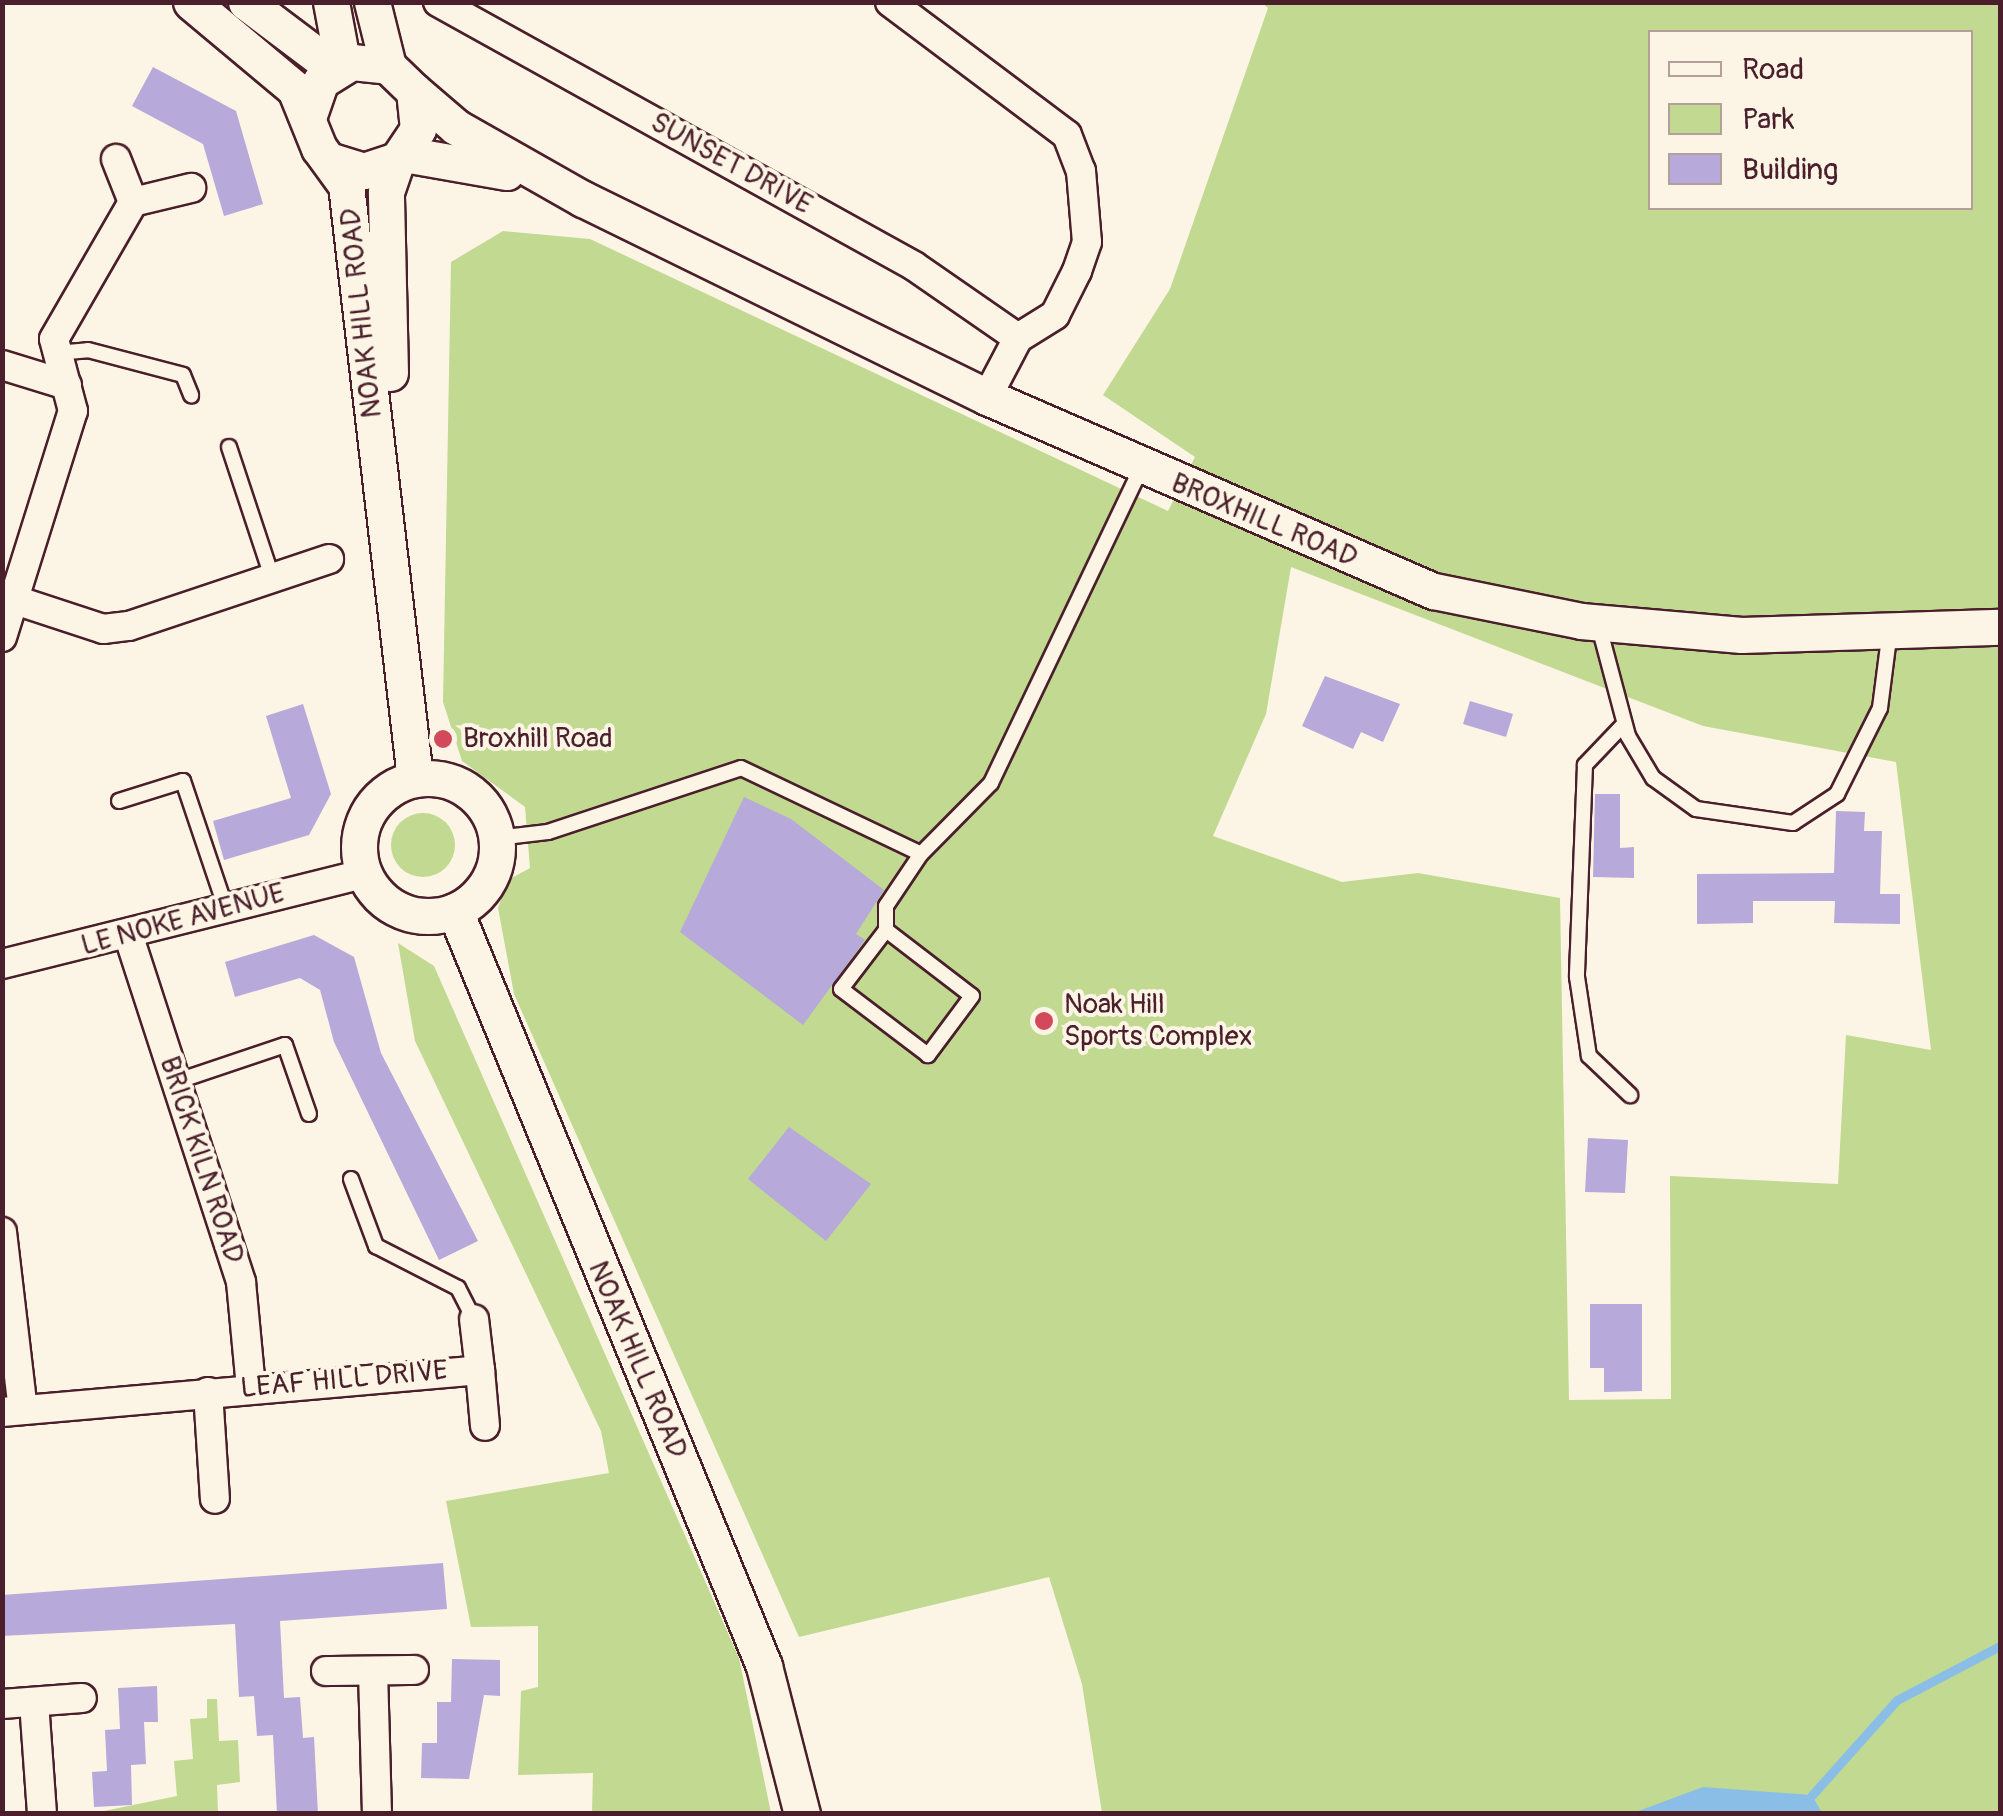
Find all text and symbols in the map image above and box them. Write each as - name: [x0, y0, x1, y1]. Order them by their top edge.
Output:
- legend: [1648, 30, 1973, 210]
- text: Road: [1742, 51, 1804, 88]
- text: Park: [1742, 101, 1795, 138]
- street label: SUNSET DRIVE: [644, 106, 818, 222]
- text: Building: [1742, 151, 1838, 188]
- street label: NOAK HILL ROAD: [334, 206, 390, 420]
- street label: BROXHILL ROAD: [1166, 467, 1362, 575]
- place label: Broxhill Road: [463, 722, 613, 756]
- marker: Broxhill Road: [432, 728, 454, 750]
- street label: LE NOKE AVENUE: [78, 877, 288, 963]
- place label: Noak Hill Sports Complex: [1064, 988, 1252, 1054]
- marker: Noak Hill Sports Complex: [1033, 1010, 1055, 1032]
- street label: BRICK KILN ROAD: [152, 1052, 250, 1268]
- street label: NOAK HILL ROAD: [580, 1256, 694, 1464]
- street label: LEAF HILL DRIVE: [239, 1354, 449, 1406]

